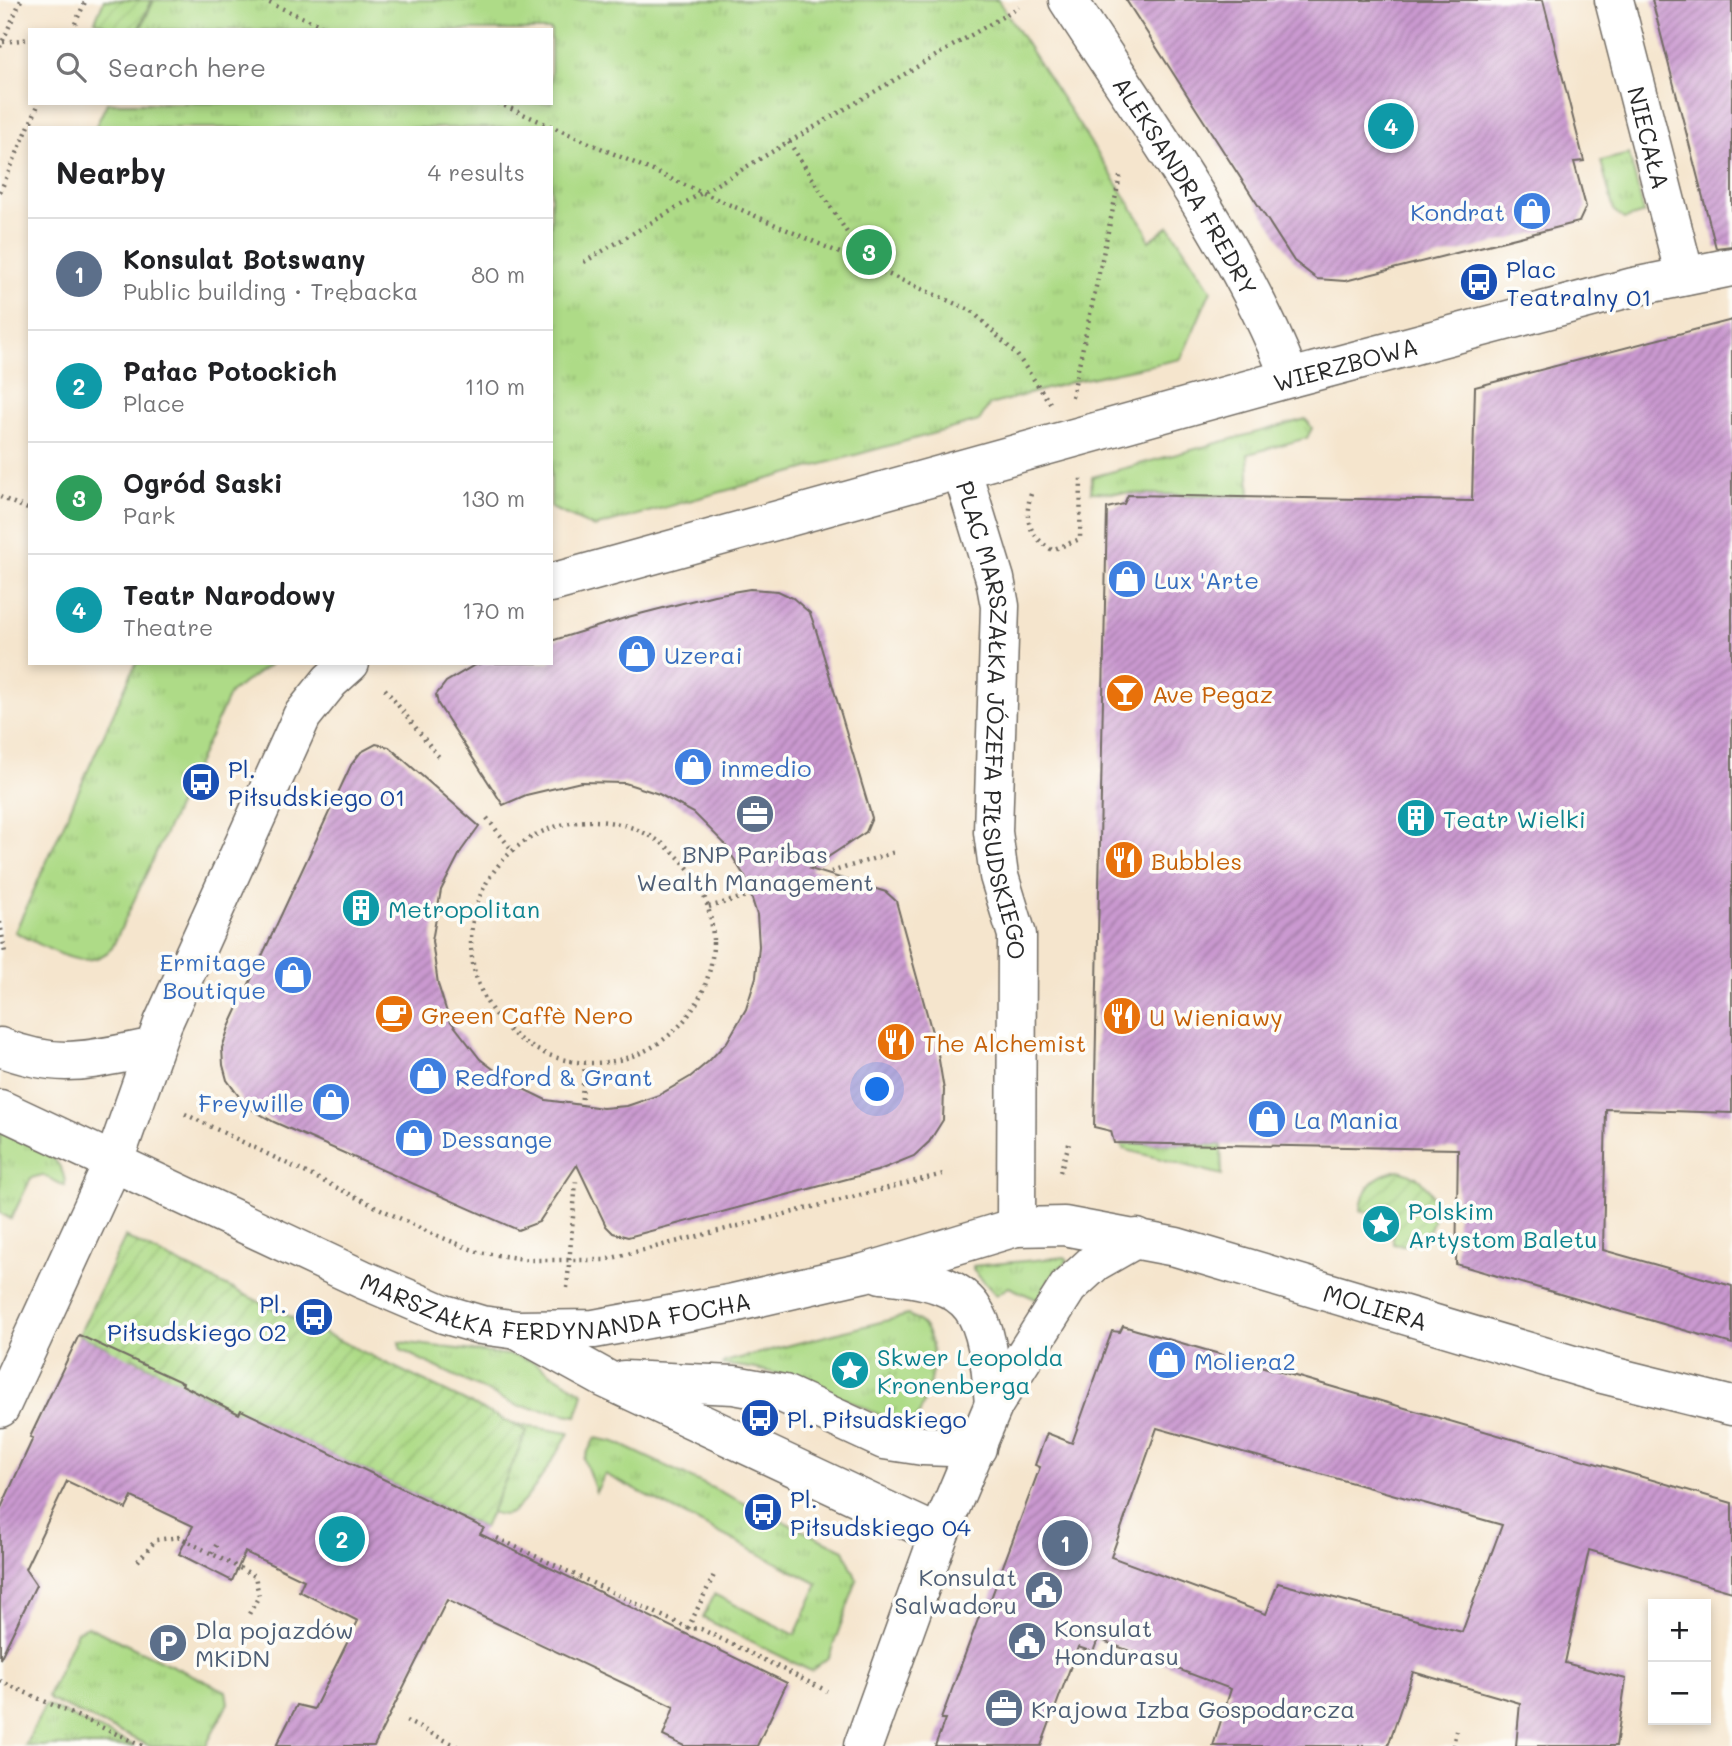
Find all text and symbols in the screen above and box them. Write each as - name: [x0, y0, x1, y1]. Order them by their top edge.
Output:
- search box: [28, 28, 553, 105]
- icon: search: [52, 48, 90, 86]
- text: Search here: [108, 50, 266, 84]
- street label: ALEKSANDRA FREDRY: [1107, 70, 1265, 300]
- street label: NIECAŁA: [1621, 83, 1677, 192]
- pin: 4: [1368, 100, 1414, 152]
- text: Nearby: [56, 152, 166, 192]
- text: 4 results: [428, 157, 525, 187]
- shop icon: Kondrat: [1511, 190, 1553, 232]
- place label: Kondrat: [1410, 196, 1505, 227]
- pin: 3: [846, 226, 892, 278]
- text: Konsulat Botswany: [123, 242, 366, 276]
- place label: Plac Teatralny 01: [1506, 253, 1652, 312]
- text: 1: [74, 259, 84, 289]
- text: 80 m: [471, 259, 525, 289]
- bus stop icon: Plac Teatralny 01: [1458, 261, 1500, 303]
- text: Public building · Trębacka: [123, 276, 418, 306]
- street label: WIERZBOWA: [1269, 329, 1421, 398]
- text: Pałac Potockich: [123, 354, 337, 388]
- text: 2: [73, 371, 85, 401]
- text: 110 m: [465, 371, 525, 401]
- text: Place: [123, 388, 185, 418]
- text: Ogród Saski: [123, 466, 283, 500]
- street label: PLAC MARSZAŁKA JÓZEFA PIŁSUDSKIEGO: [950, 477, 1033, 960]
- text: 3: [72, 483, 86, 513]
- text: 130 m: [461, 483, 525, 513]
- text: Park: [123, 500, 175, 530]
- shop icon: Lux 'Arte: [1106, 558, 1148, 600]
- place label: Lux 'Arte: [1154, 564, 1259, 595]
- text: Teatr Narodowy: [123, 578, 336, 612]
- text: 4: [72, 595, 86, 625]
- text: 170 m: [462, 595, 525, 625]
- text: Theatre: [123, 612, 213, 642]
- shop icon: Uzerai: [616, 633, 658, 675]
- place label: Uzerai: [664, 639, 743, 670]
- bar icon: Ave Pegaz: [1104, 672, 1146, 714]
- place label: Ave Pegaz: [1152, 678, 1273, 709]
- shop icon: inmedio: [672, 746, 714, 788]
- place label: inmedio: [720, 752, 811, 783]
- place label: Pl. Piłsudskiego 01: [228, 753, 405, 812]
- bus stop icon: Pl. Piłsudskiego 01: [180, 761, 222, 803]
- office icon: BNP Paribas Wealth Management: [734, 793, 776, 835]
- building icon: Teatr Wielki: [1395, 797, 1437, 839]
- place label: Teatr Wielki: [1443, 803, 1586, 834]
- place label: BNP Paribas Wealth Management: [636, 838, 874, 897]
- restaurant icon: Bubbles: [1103, 839, 1145, 881]
- place label: Bubbles: [1151, 845, 1242, 876]
- building icon: Metropolitan: [340, 887, 382, 929]
- place label: Metropolitan: [388, 893, 540, 924]
- place label: Ermitage Boutique: [159, 946, 266, 1005]
- shop icon: Ermitage Boutique: [272, 954, 314, 996]
- cafe icon: Green Caffè Nero: [373, 993, 415, 1035]
- restaurant icon: U Wieniawy: [1101, 995, 1143, 1037]
- place label: Green Caffè Nero: [421, 999, 633, 1030]
- place label: U Wieniawy: [1149, 1001, 1283, 1032]
- restaurant icon: The Alchemist: [875, 1021, 917, 1063]
- place label: The Alchemist: [923, 1027, 1086, 1058]
- shop icon: Redford & Grant: [407, 1055, 449, 1097]
- place label: Redford & Grant: [455, 1061, 653, 1092]
- your location: [860, 1072, 894, 1106]
- shop icon: Freywille: [310, 1081, 352, 1123]
- place label: Freywille: [198, 1087, 304, 1118]
- shop icon: La Mania: [1246, 1098, 1288, 1140]
- place label: La Mania: [1294, 1104, 1399, 1135]
- shop icon: Dessange: [393, 1117, 435, 1159]
- place label: Dessange: [441, 1123, 553, 1154]
- place label: Polskim Artystom Baletu: [1408, 1195, 1597, 1254]
- place icon: Polskim Artystom Baletu: [1360, 1203, 1402, 1245]
- street label: MARSZAŁKA FERDYNANDA FOCHA: [356, 1265, 754, 1346]
- street label: MOLIERA: [1320, 1276, 1431, 1337]
- place label: Pl. Piłsudskiego 02: [107, 1288, 287, 1347]
- bus stop icon: Pl. Piłsudskiego 02: [293, 1296, 335, 1338]
- shop icon: Moliera2: [1146, 1339, 1188, 1381]
- place label: Skwer Leopolda Kronenberga: [877, 1341, 1063, 1400]
- place label: Moliera2: [1194, 1345, 1296, 1376]
- place icon: Skwer Leopolda Kronenberga: [829, 1349, 871, 1391]
- bus stop icon: Pl. Piłsudskiego: [739, 1397, 781, 1439]
- place label: Pl. Piłsudskiego: [787, 1403, 967, 1434]
- place label: Pl. Piłsudskiego 04: [790, 1483, 971, 1542]
- bus stop icon: Pl. Piłsudskiego 04: [742, 1491, 784, 1533]
- pin: 2: [319, 1513, 365, 1565]
- pin: 1: [1042, 1517, 1088, 1569]
- place label: Konsulat Salwadoru: [894, 1561, 1017, 1620]
- public building icon: Konsulat Salwadoru: [1023, 1569, 1065, 1611]
- map controls: [1648, 1599, 1711, 1725]
- button: +: [1648, 1599, 1711, 1662]
- place label: Konsulat Hondurasu: [1054, 1612, 1179, 1671]
- place label: Dla pojazdów MKiDN: [195, 1614, 354, 1673]
- public building icon: Konsulat Hondurasu: [1006, 1620, 1048, 1662]
- parking icon: Dla pojazdów MKiDN: [147, 1622, 189, 1664]
- button: −: [1648, 1662, 1711, 1725]
- office icon: Krajowa Izba Gospodarcza: [983, 1687, 1025, 1729]
- place label: Krajowa Izba Gospodarcza: [1031, 1693, 1355, 1724]

